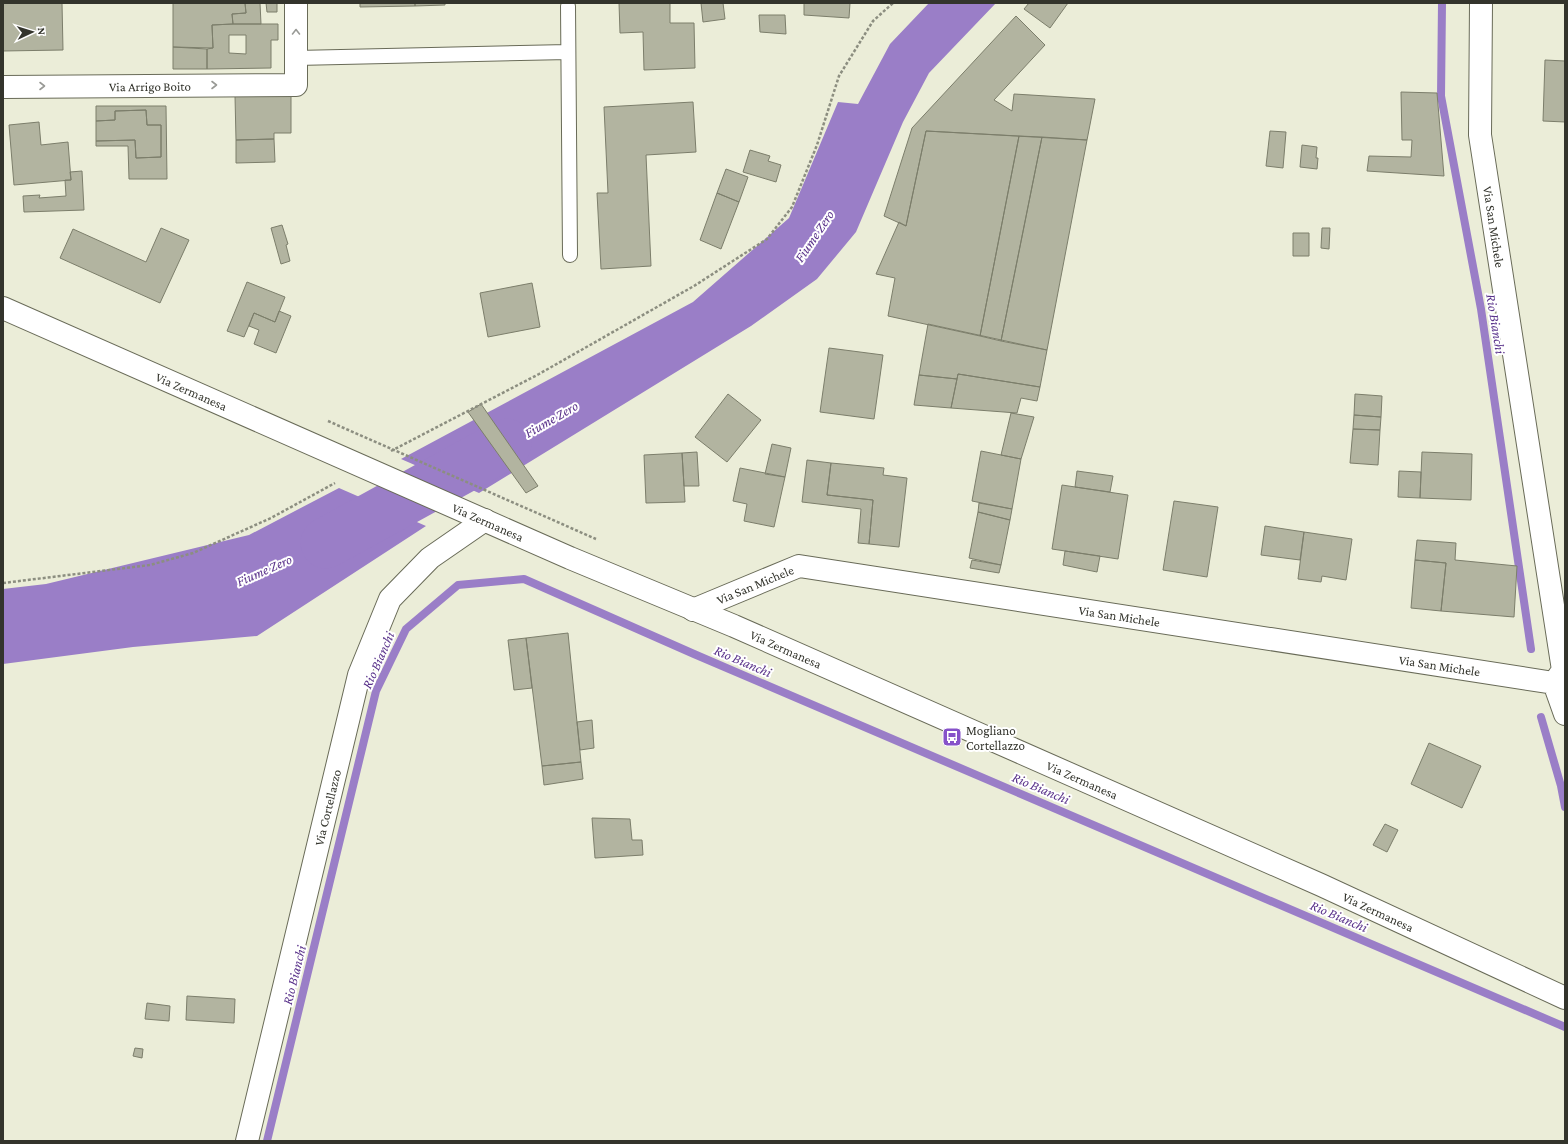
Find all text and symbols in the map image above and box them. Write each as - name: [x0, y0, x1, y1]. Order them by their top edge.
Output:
- north arrow: [12, 12, 52, 52]
- text: N: [36, 27, 48, 36]
- one-way arrow: [292, 29, 300, 35]
- street label: Via Arrigo Boito: [109, 78, 191, 94]
- one-way arrow: [211, 81, 217, 89]
- one-way arrow: [39, 82, 45, 90]
- street label: Via San Michele: [1481, 185, 1508, 269]
- water label: Fiume Zero: [791, 207, 837, 265]
- water label: Rio Bianchi: [1483, 293, 1509, 355]
- street label: Via Zermanesa: [153, 369, 230, 413]
- water label: Fiume Zero: [521, 397, 581, 441]
- street label: Via Zermanesa: [450, 500, 526, 544]
- water label: Fiume Zero: [234, 551, 294, 589]
- street label: Via San Michele: [714, 562, 796, 607]
- street label: Via San Michele: [1078, 602, 1161, 629]
- street label: Via Zermanesa: [748, 627, 824, 671]
- water label: Rio Bianchi: [358, 629, 398, 691]
- water label: Rio Bianchi: [712, 642, 774, 680]
- street label: Via San Michele: [1398, 652, 1482, 679]
- place label: Mogliano Cortellazzo: [966, 723, 1025, 753]
- bus stop icon: Mogliano Cortellazzo: [941, 726, 963, 748]
- street label: Via Zermanesa: [1044, 757, 1120, 802]
- street label: Via Cortellazzo: [311, 768, 344, 847]
- water label: Rio Bianchi: [1010, 769, 1072, 807]
- street label: Via Zermanesa: [1340, 889, 1416, 934]
- water label: Rio Bianchi: [1308, 897, 1370, 935]
- water label: Rio Bianchi: [279, 943, 309, 1006]

